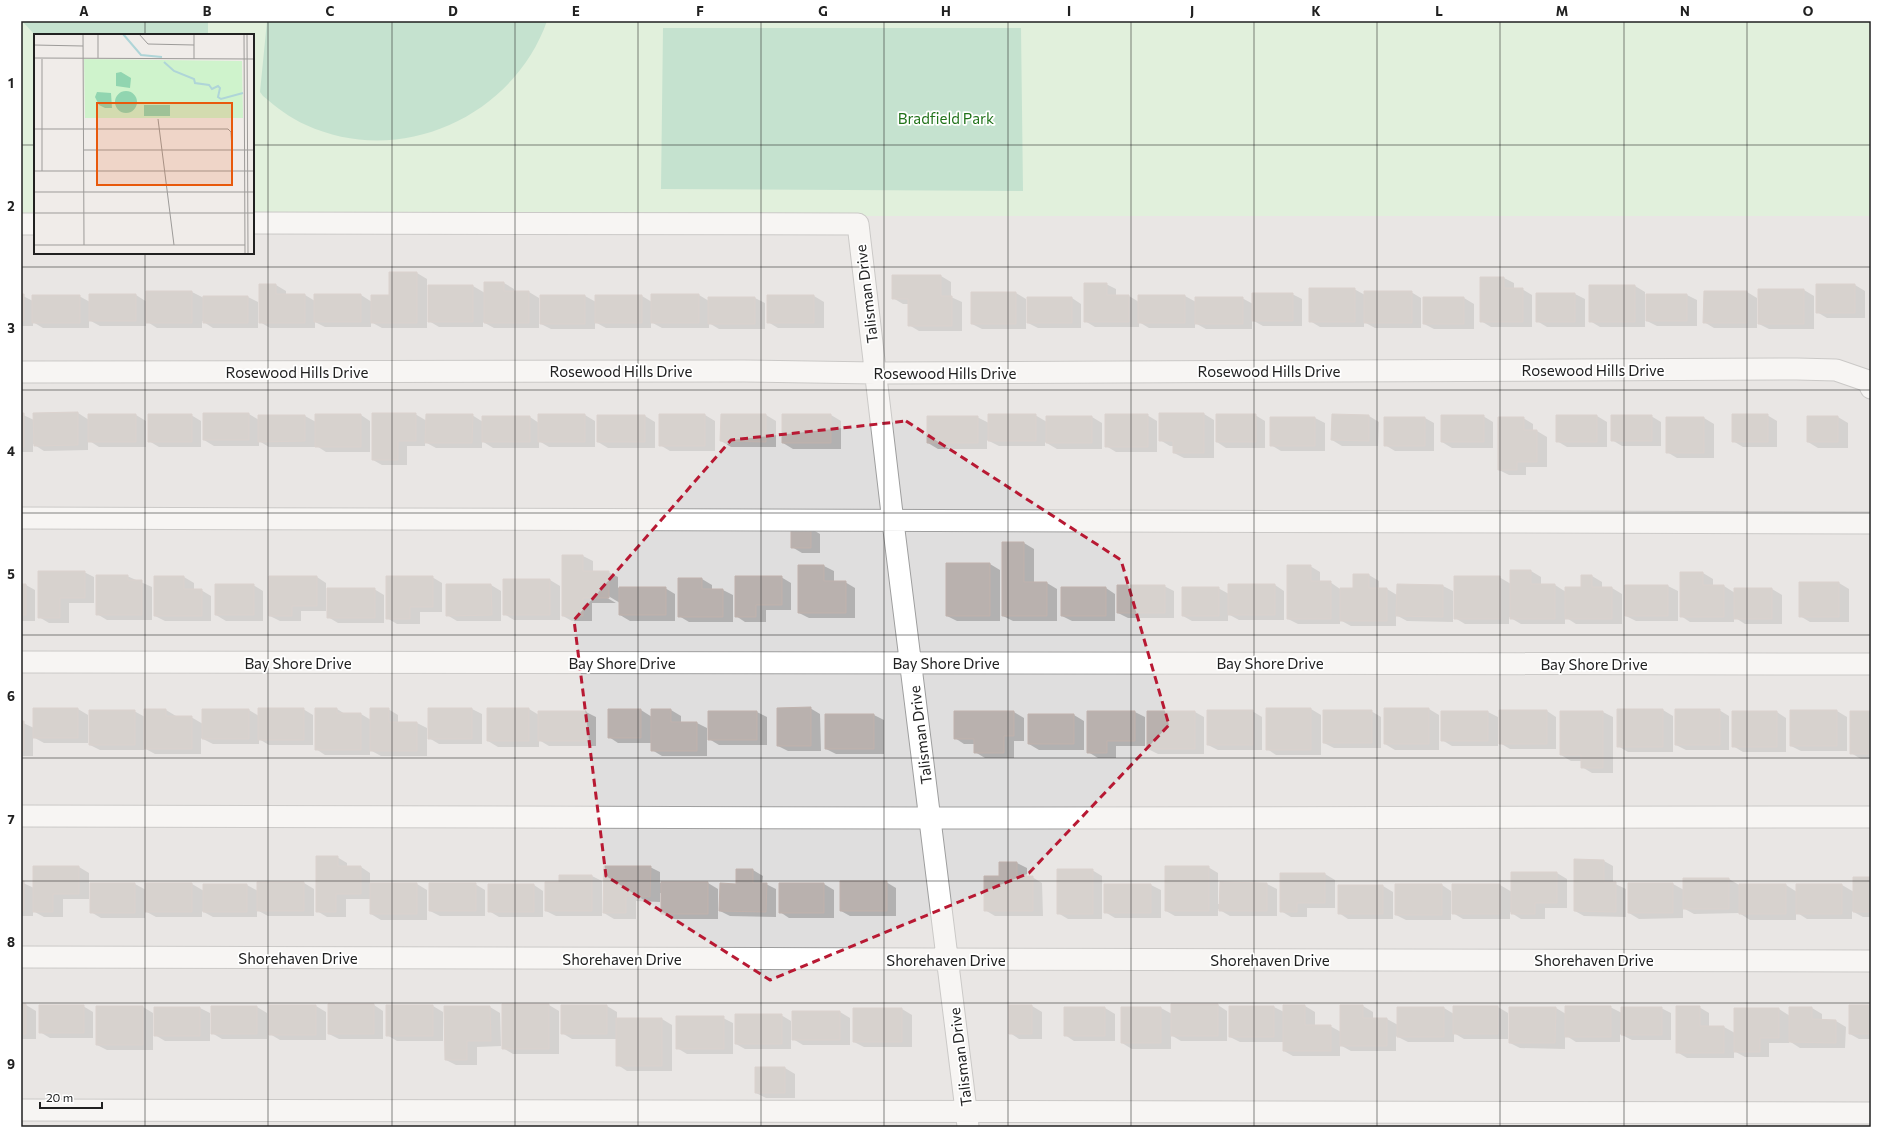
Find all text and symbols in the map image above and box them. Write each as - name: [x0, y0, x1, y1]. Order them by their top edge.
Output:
- text: A: [79, 3, 89, 19]
- text: B: [203, 3, 212, 19]
- text: C: [326, 3, 335, 19]
- text: D: [448, 3, 458, 19]
- text: E: [572, 3, 580, 19]
- text: F: [696, 3, 704, 19]
- text: G: [818, 3, 828, 19]
- text: H: [941, 3, 951, 19]
- text: I: [1067, 3, 1071, 19]
- text: J: [1190, 3, 1194, 19]
- text: K: [1311, 3, 1321, 19]
- text: L: [1435, 3, 1443, 19]
- text: M: [1556, 3, 1568, 19]
- text: N: [1680, 3, 1690, 19]
- text: O: [1803, 3, 1814, 19]
- inset map: [34, 34, 254, 254]
- text: 1: [8, 75, 14, 91]
- park label: Bradfield Park: [898, 109, 994, 127]
- text: 2: [7, 198, 15, 214]
- street label: Talisman Drive: [851, 244, 881, 344]
- text: 3: [7, 320, 15, 336]
- street label: Rosewood Hills Drive: [1522, 361, 1664, 379]
- street label: Rosewood Hills Drive: [550, 362, 692, 380]
- street label: Rosewood Hills Drive: [1198, 362, 1340, 380]
- street label: Rosewood Hills Drive: [226, 363, 368, 381]
- street label: Rosewood Hills Drive: [874, 364, 1016, 382]
- text: 4: [7, 443, 15, 459]
- text: 5: [7, 566, 15, 582]
- street label: Bay Shore Drive: [244, 654, 352, 672]
- street label: Bay Shore Drive: [568, 654, 676, 672]
- street label: Bay Shore Drive: [892, 654, 1000, 672]
- street label: Bay Shore Drive: [1216, 654, 1324, 672]
- street label: Bay Shore Drive: [1540, 655, 1648, 673]
- street label: Talisman Drive: [905, 685, 935, 785]
- text: 6: [7, 688, 15, 704]
- text: 7: [7, 811, 15, 827]
- text: 8: [7, 934, 15, 950]
- street label: Shorehaven Drive: [238, 949, 358, 967]
- street label: Shorehaven Drive: [562, 950, 682, 968]
- street label: Shorehaven Drive: [886, 951, 1006, 969]
- street label: Shorehaven Drive: [1210, 951, 1330, 969]
- street label: Shorehaven Drive: [1534, 951, 1654, 969]
- street label: Talisman Drive: [945, 1007, 975, 1107]
- text: 9: [7, 1056, 15, 1072]
- scale bar: [40, 1084, 102, 1110]
- text: 20 m: [46, 1090, 73, 1104]

